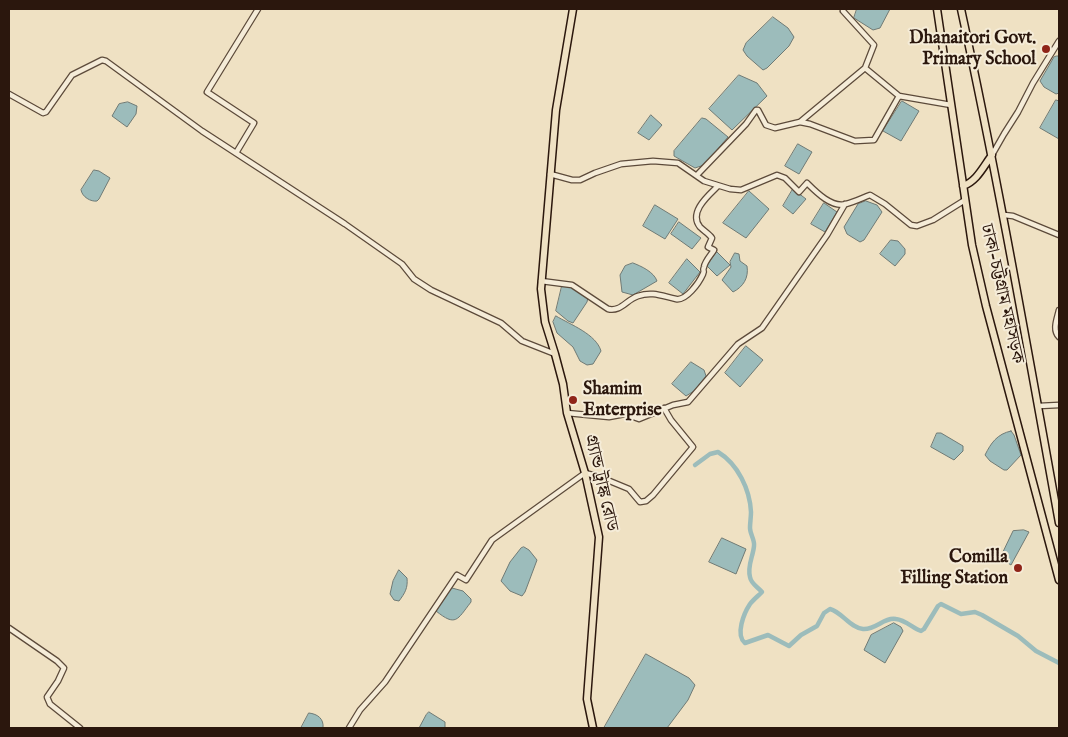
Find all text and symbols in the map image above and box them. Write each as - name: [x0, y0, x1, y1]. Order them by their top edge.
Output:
- place label: Dhanaitori Govt. Primary School: [909, 28, 1036, 70]
- marker: Dhanaitori Govt. Primary School: [1040, 43, 1052, 55]
- street label: ঢাকা-চট্টগ্রাম মহাসড়ক: [974, 222, 1028, 366]
- place label: Shamim Enterprise: [583, 379, 662, 422]
- marker: Shamim Enterprise: [567, 394, 579, 406]
- street label: গ্র্যান্ড ট্রাঙ্ক রোড: [578, 433, 622, 533]
- place label: Comilla Filling Station: [900, 547, 1008, 590]
- marker: Comilla Filling Station: [1012, 562, 1024, 574]

